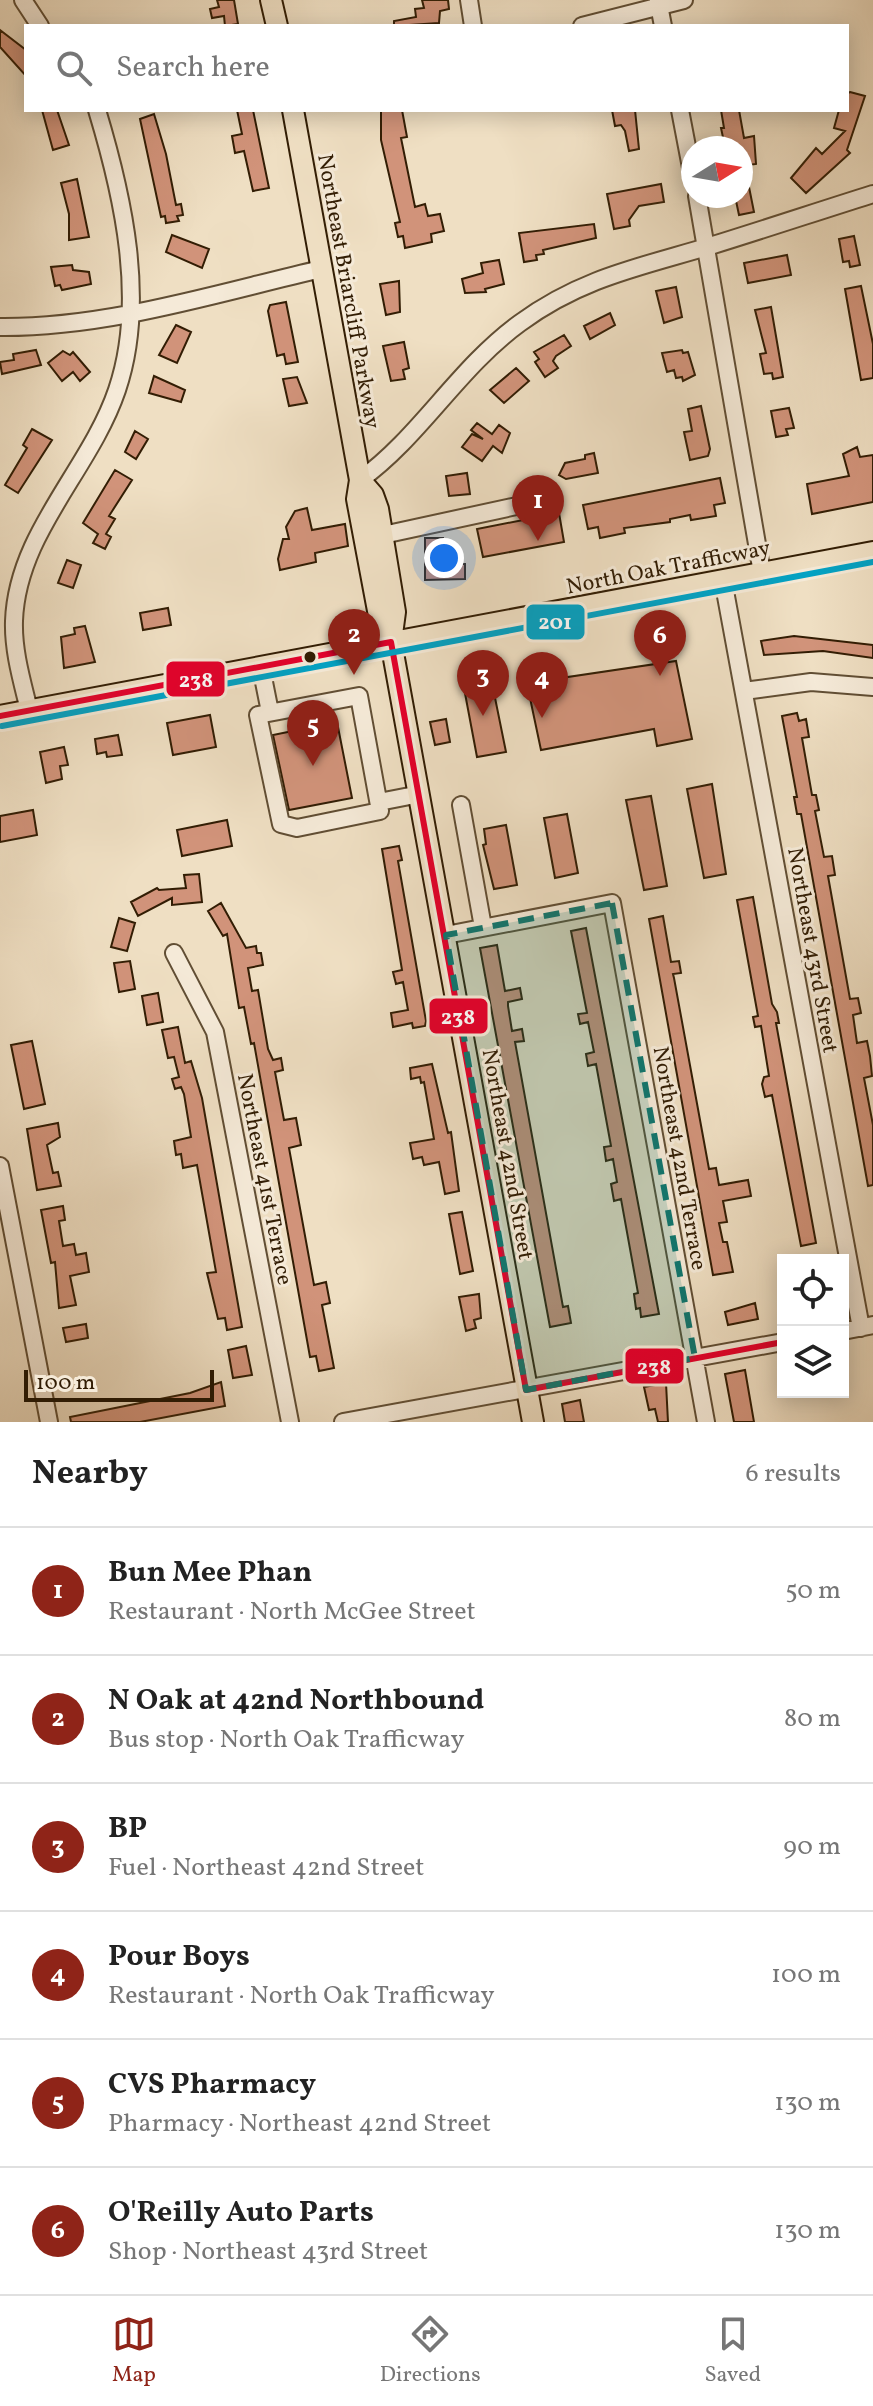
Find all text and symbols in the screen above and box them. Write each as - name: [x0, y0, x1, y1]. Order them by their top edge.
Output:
- search box: [24, 24, 849, 112]
- icon: search: [52, 46, 96, 90]
- text: Search here: [116, 47, 270, 89]
- north arrow: [681, 136, 753, 208]
- street label: Northeast Briarcliff Parkway: [308, 152, 387, 431]
- pin: 1: [512, 475, 564, 541]
- street label: North Oak Trafficway: [564, 533, 773, 603]
- your location: [424, 538, 464, 578]
- line badge: 201: [525, 603, 586, 641]
- text: 201: [538, 608, 572, 639]
- pin: 2: [328, 609, 380, 675]
- pin: 6: [634, 610, 686, 676]
- unlabelled marker: [302, 649, 318, 665]
- pin: 3: [457, 650, 509, 716]
- pin: 4: [516, 652, 568, 718]
- line badge: 238: [165, 660, 226, 698]
- text: 238: [179, 666, 213, 697]
- pin: 5: [287, 700, 339, 766]
- street label: Northeast 43rd Street: [778, 845, 845, 1056]
- line badge: 238: [428, 997, 489, 1035]
- text: 238: [441, 1003, 475, 1034]
- street label: Northeast 42nd Terrace: [644, 1044, 713, 1273]
- street label: Northeast 42nd Street: [473, 1047, 540, 1263]
- street label: Northeast 41st Terrace: [228, 1071, 299, 1288]
- map controls: [777, 1254, 849, 1398]
- button: locate: [777, 1254, 849, 1326]
- button: layers: [777, 1326, 849, 1398]
- line badge: 238: [624, 1347, 685, 1385]
- text: 238: [637, 1353, 671, 1384]
- scale bar: [24, 1366, 214, 1402]
- text: 100 m: [36, 1368, 95, 1399]
- text: Nearby: [32, 1451, 148, 1498]
- text: 6 results: [746, 1456, 841, 1492]
- text: Bun Mee Phan: [108, 1552, 312, 1594]
- text: 1: [53, 1573, 63, 1609]
- text: 50 m: [785, 1573, 841, 1609]
- text: Restaurant · North McGee Street: [108, 1594, 476, 1630]
- text: N Oak at 42nd Northbound: [108, 1680, 484, 1722]
- text: 2: [51, 1701, 65, 1737]
- text: 80 m: [784, 1701, 841, 1737]
- text: Bus stop · North Oak Trafficway: [108, 1722, 465, 1758]
- text: BP: [108, 1808, 147, 1850]
- text: 3: [51, 1829, 65, 1865]
- text: 90 m: [783, 1829, 841, 1865]
- text: Fuel · Northeast 42nd Street: [108, 1850, 424, 1886]
- text: Pour Boys: [108, 1936, 250, 1978]
- text: 4: [50, 1957, 66, 1993]
- text: 100 m: [771, 1957, 841, 1993]
- text: Restaurant · North Oak Trafficway: [108, 1978, 495, 2014]
- text: CVS Pharmacy: [108, 2064, 316, 2106]
- text: 5: [52, 2085, 64, 2121]
- text: 130 m: [774, 2085, 841, 2121]
- text: Pharmacy · Northeast 42nd Street: [108, 2106, 491, 2142]
- text: O'Reilly Auto Parts: [108, 2192, 374, 2234]
- text: 6: [51, 2213, 65, 2249]
- text: 130 m: [774, 2213, 841, 2249]
- text: Shop · Northeast 43rd Street: [108, 2234, 428, 2270]
- tab: Map: [112, 2312, 156, 2391]
- tab: Directions: [380, 2312, 481, 2391]
- tab: Saved: [704, 2312, 761, 2391]

